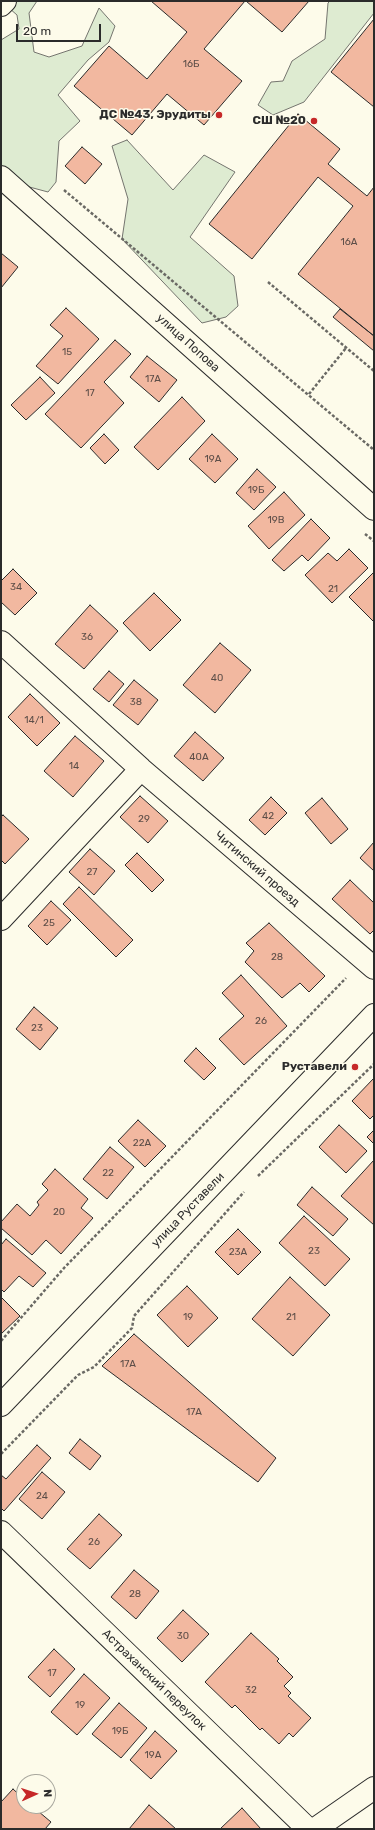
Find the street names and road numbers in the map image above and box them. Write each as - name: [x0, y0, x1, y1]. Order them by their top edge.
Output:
- street label: улица Попова: [153, 311, 223, 375]
- street label: Читинский проезд: [212, 828, 302, 910]
- street label: улица Руставели: [149, 1170, 227, 1250]
- street label: Астраханский переулок: [99, 1626, 209, 1734]

